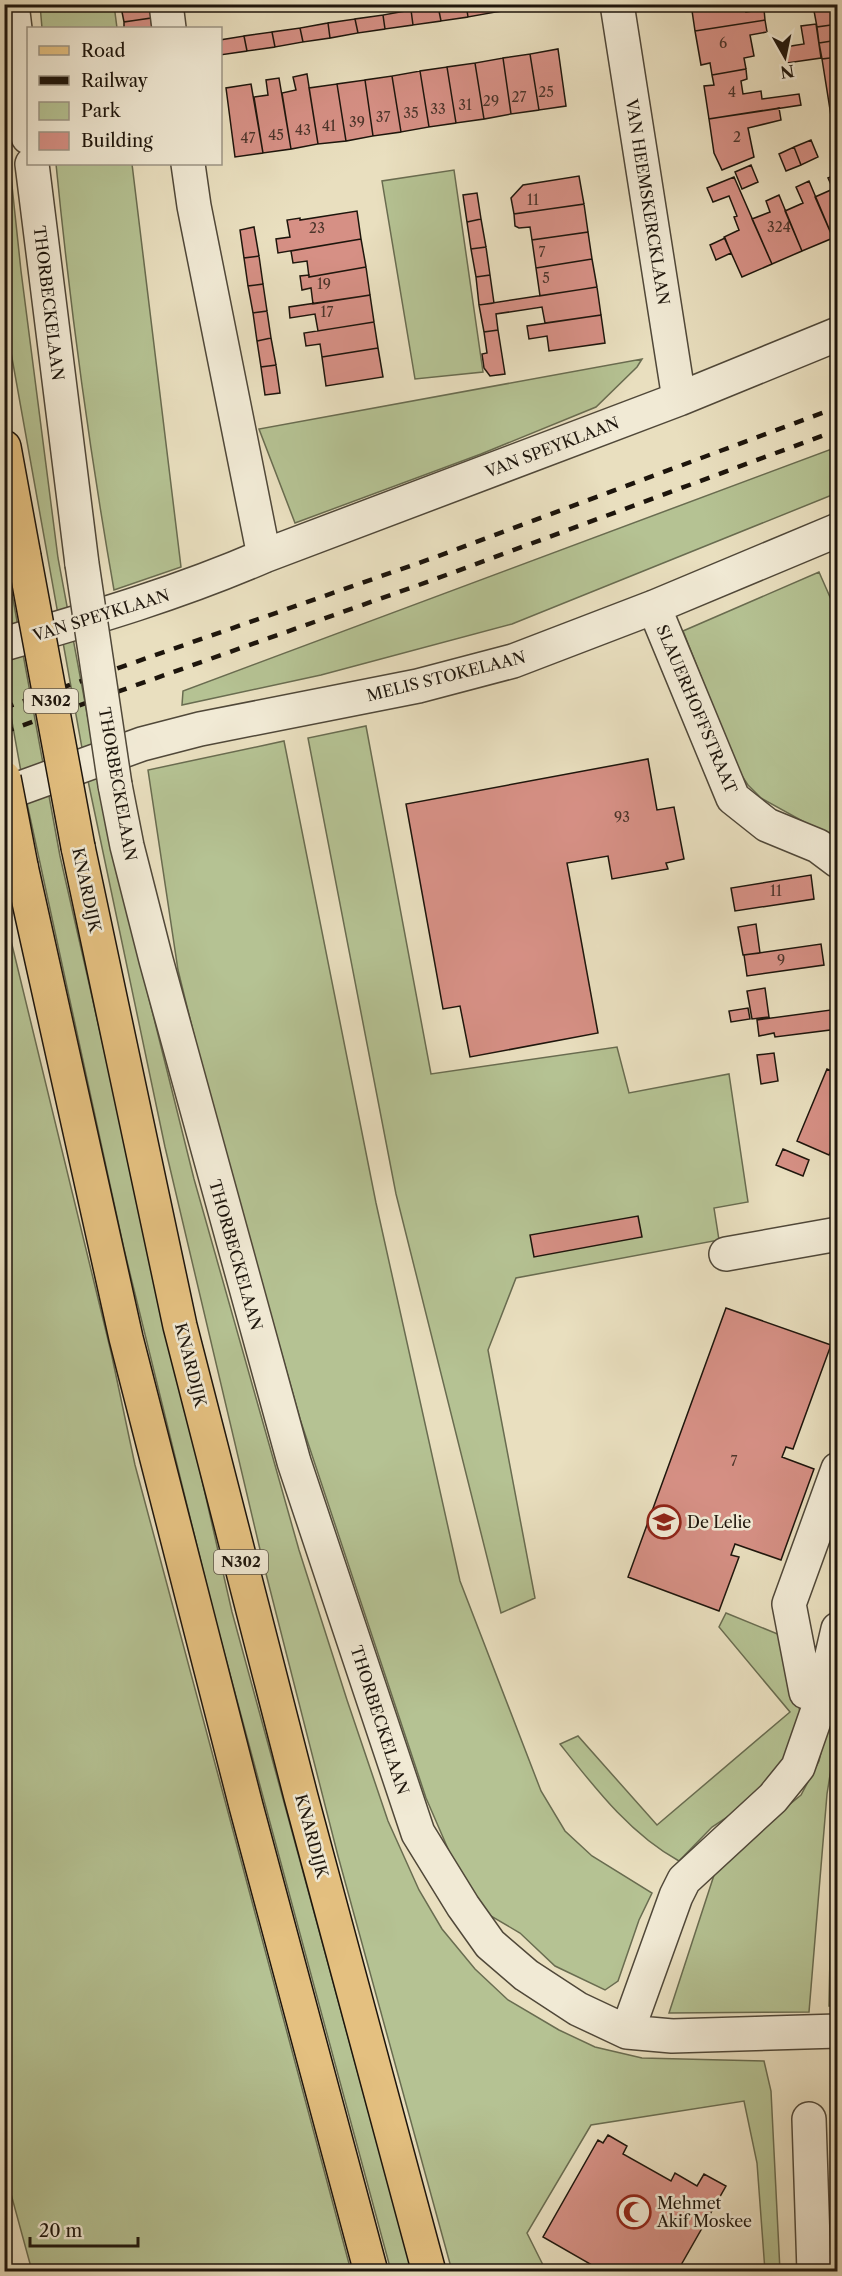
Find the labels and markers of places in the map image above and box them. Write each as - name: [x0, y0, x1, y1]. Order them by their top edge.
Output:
- school or university icon: De Lelie: [646, 1504, 682, 1540]
- place label: De Lelie: [687, 1512, 751, 1532]
- place label: Mehmet Akif Moskee: [656, 2193, 752, 2231]
- mosque icon: Mehmet Akif Moskee: [616, 2194, 652, 2230]

